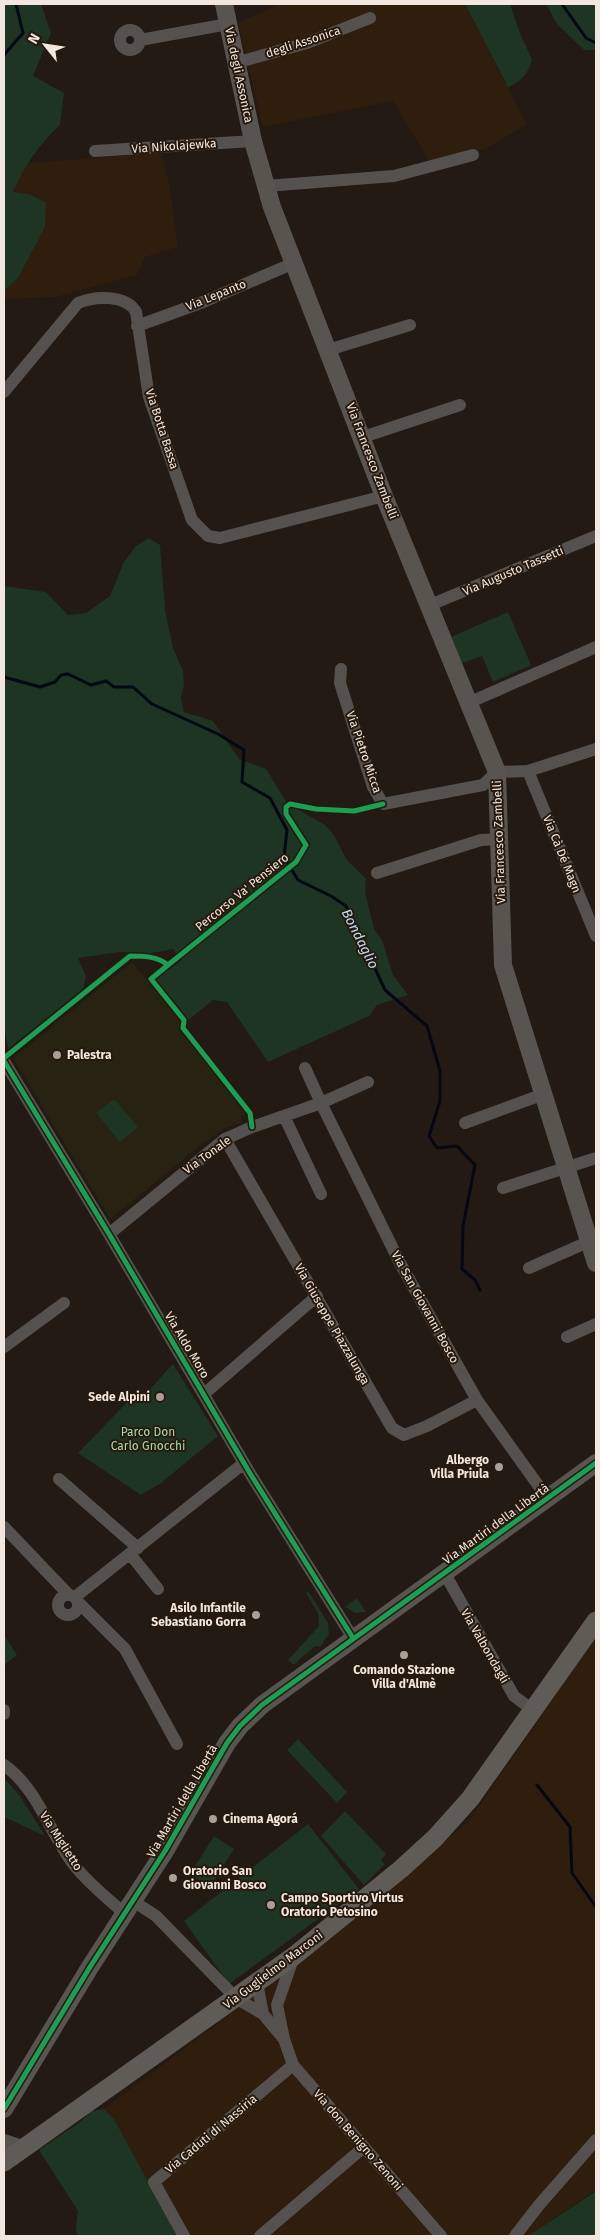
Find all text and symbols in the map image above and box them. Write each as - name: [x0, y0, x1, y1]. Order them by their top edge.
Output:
- north arrow: [20, 20, 70, 70]
- street label: degli Assonica: [264, 23, 342, 61]
- street label: Via degli Assonica: [222, 26, 256, 124]
- text: N: [24, 30, 44, 47]
- street label: Via Nikolajewka: [131, 136, 217, 156]
- street label: Via Lepanto: [184, 277, 248, 313]
- street label: Via Botta Bassa: [142, 387, 182, 471]
- street label: Via Francesco Zambelli: [343, 401, 401, 521]
- street label: Via Augusto Tassetti: [460, 543, 566, 599]
- street label: Via Pietro Micca: [343, 709, 385, 795]
- street label: Via Francesco Zambelli: [490, 780, 508, 904]
- street label: Via Cà Dé Magn: [540, 813, 584, 895]
- street label: Percorso Va' Pensiero: [193, 850, 291, 934]
- water label: Bondaglio: [338, 906, 382, 972]
- place label: Palestra: [67, 1048, 112, 1062]
- marker: Palestra: [51, 1049, 63, 1061]
- street label: Via Tonale: [180, 1133, 234, 1177]
- street label: Via San Giovanni Bosco: [388, 1248, 462, 1366]
- street label: Via Giuseppe Piazzalunga: [292, 1261, 372, 1387]
- street label: Via Aldo Moro: [162, 1309, 212, 1381]
- place label: Sede Alpini: [88, 1390, 150, 1404]
- marker: Sede Alpini: [154, 1391, 166, 1403]
- park label: Parco Don Carlo Gnocchi: [111, 1425, 185, 1453]
- place label: Albergo Villa Priula: [429, 1453, 489, 1481]
- marker: Albergo Villa Priula: [493, 1461, 505, 1473]
- street label: Via Martiri della Libertà: [440, 1481, 552, 1567]
- place label: Asilo Infantile Sebastiano Gorra: [151, 1601, 246, 1629]
- street label: Via Valbondagli: [458, 1606, 512, 1686]
- marker: Asilo Infantile Sebastiano Gorra: [250, 1609, 262, 1621]
- marker: Comando Stazione Villa d'Almè: [398, 1649, 410, 1661]
- place label: Comando Stazione Villa d'Almè: [353, 1663, 455, 1691]
- street label: Via Martiri della Libertà: [144, 1742, 220, 1860]
- street label: Via Miglietto: [37, 1809, 85, 1873]
- place label: Cinema Agorá: [223, 1812, 298, 1826]
- marker: Cinema Agorá: [207, 1813, 219, 1825]
- place label: Oratorio San Giovanni Bosco: [183, 1864, 266, 1892]
- marker: Oratorio San Giovanni Bosco: [167, 1872, 179, 1884]
- place label: Campo Sportivo Virtus Oratorio Petosino: [281, 1891, 404, 1919]
- marker: Campo Sportivo Virtus Oratorio Petosino: [265, 1899, 277, 1911]
- street label: Via Guglielmo Marconi: [220, 1928, 326, 2012]
- street label: Via don Benigno Zenoni: [310, 2087, 406, 2193]
- street label: Via Caduti di Nassiria: [162, 2092, 260, 2176]

